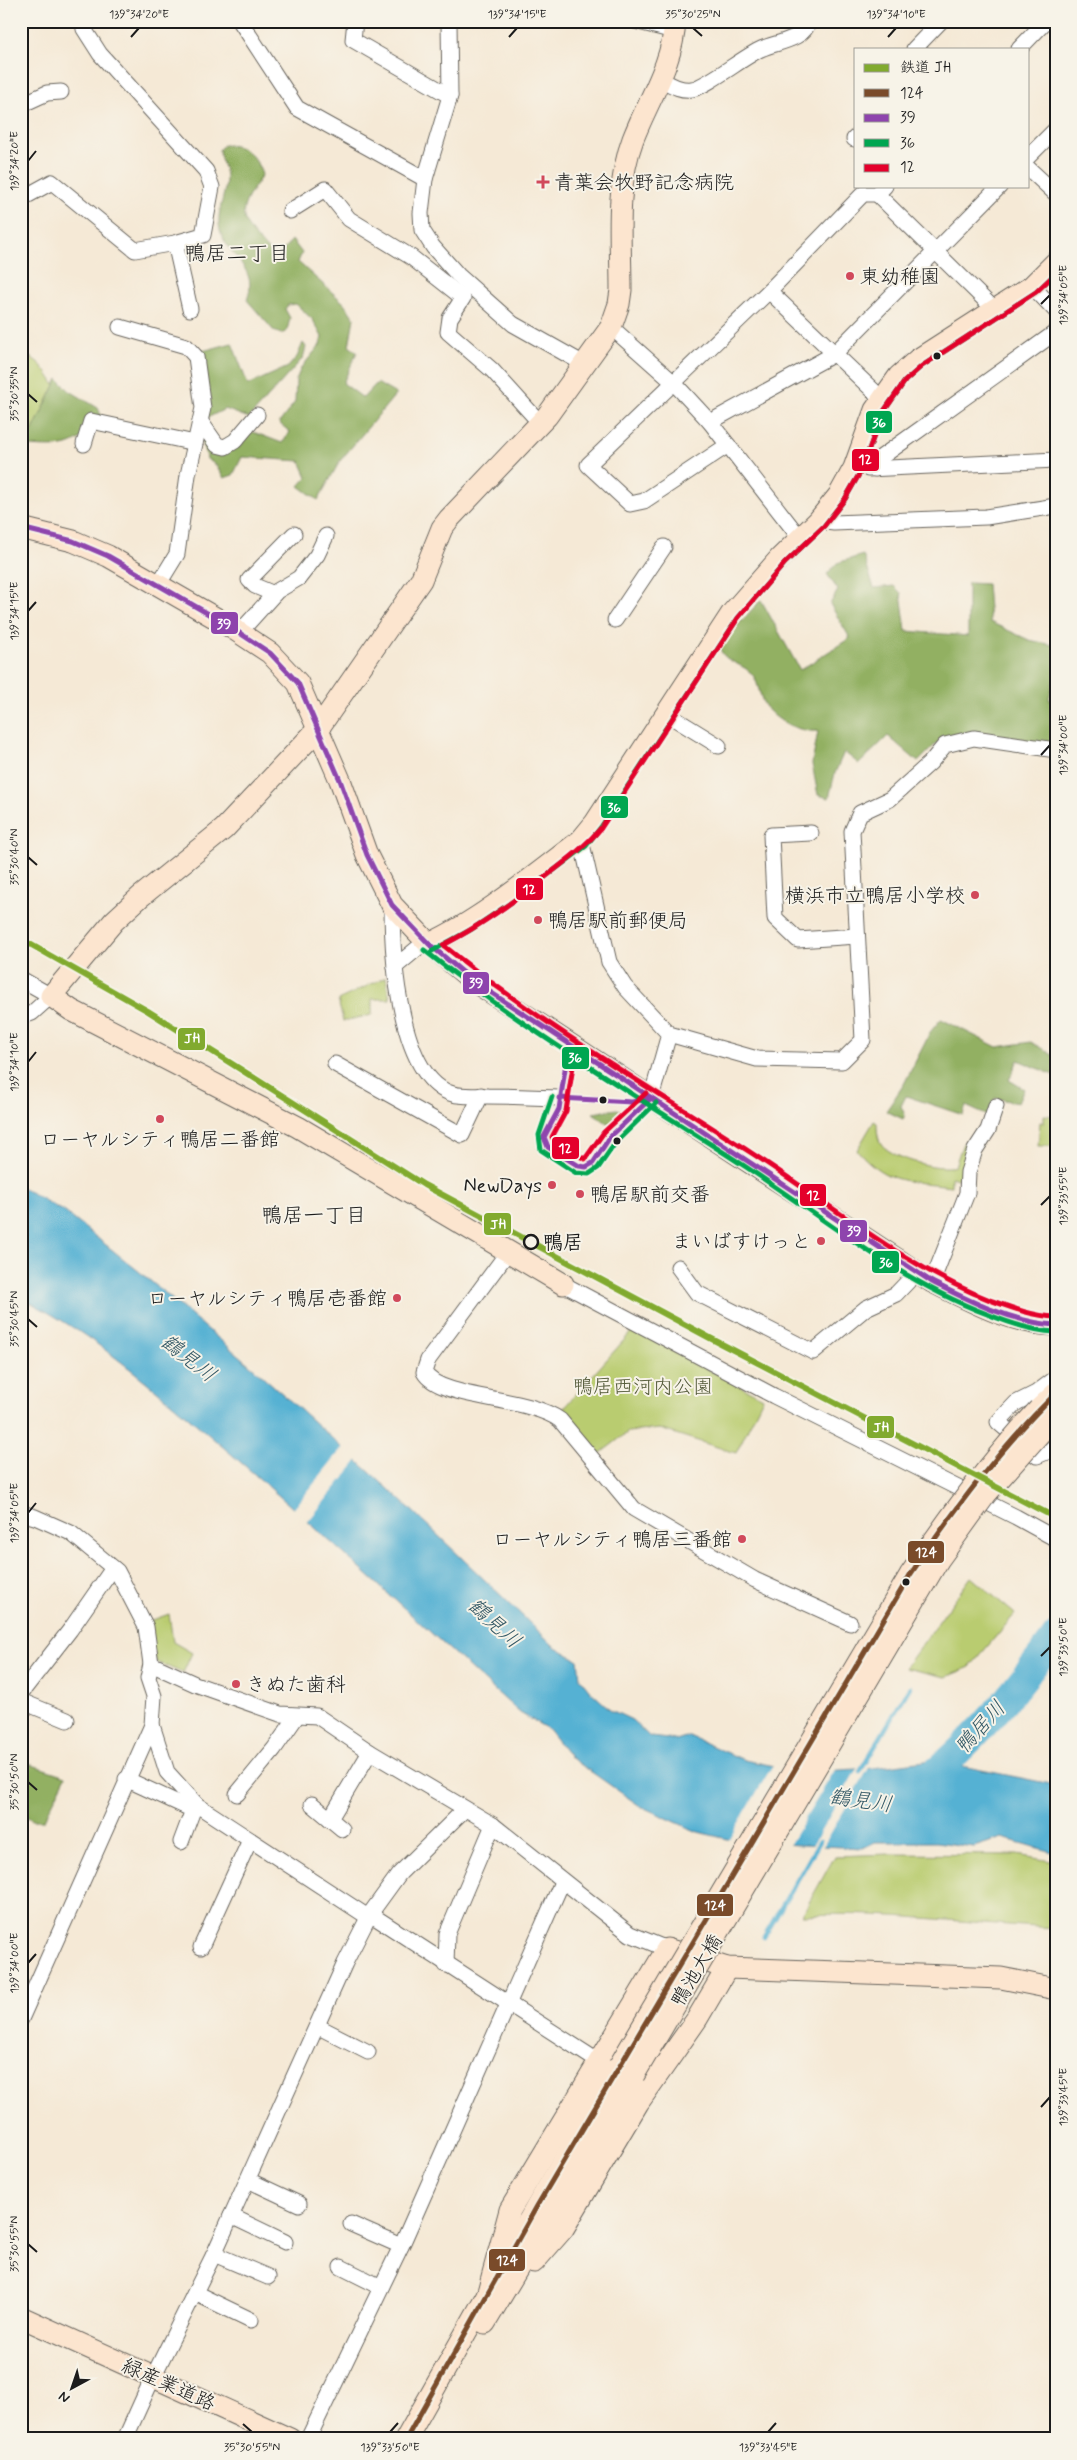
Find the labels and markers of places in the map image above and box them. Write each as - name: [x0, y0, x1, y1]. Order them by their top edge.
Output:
- place label: 青葉会牧野記念病院: [554, 170, 734, 197]
- marker: 青葉会牧野記念病院: [536, 175, 550, 189]
- place label: 東幼稚園: [860, 264, 940, 291]
- marker: 東幼稚園: [844, 270, 856, 282]
- unlabelled marker: [932, 351, 942, 361]
- place label: 横浜市立鴨居小学校: [785, 883, 965, 910]
- marker: 横浜市立鴨居小学校: [969, 889, 981, 901]
- place label: 鴨居駅前郵便局: [548, 908, 688, 935]
- marker: 鴨居駅前郵便局: [532, 914, 544, 926]
- unlabelled marker: [598, 1095, 608, 1105]
- marker: ローヤルシティ鴨居二番館: [154, 1113, 166, 1125]
- place label: ローヤルシティ鴨居二番館: [40, 1127, 280, 1154]
- unlabelled marker: [612, 1136, 622, 1146]
- place label: NewDays: [464, 1173, 542, 1200]
- marker: NewDays: [546, 1179, 558, 1191]
- place label: 鴨居駅前交番: [590, 1182, 710, 1209]
- marker: 鴨居駅前交番: [574, 1188, 586, 1200]
- place label: まいばすけっと: [671, 1229, 811, 1256]
- place label: 鴨居: [543, 1230, 583, 1257]
- marker: 鴨居: [523, 1234, 539, 1250]
- marker: まいばすけっと: [815, 1235, 827, 1247]
- place label: ローヤルシティ鴨居壱番館: [147, 1286, 387, 1313]
- marker: ローヤルシティ鴨居壱番館: [391, 1292, 403, 1304]
- place label: ローヤルシティ鴨居三番館: [492, 1527, 732, 1554]
- marker: ローヤルシティ鴨居三番館: [736, 1533, 748, 1545]
- unlabelled marker: [901, 1577, 911, 1587]
- place label: きぬた歯科: [246, 1672, 346, 1699]
- marker: きぬた歯科: [230, 1678, 242, 1690]

